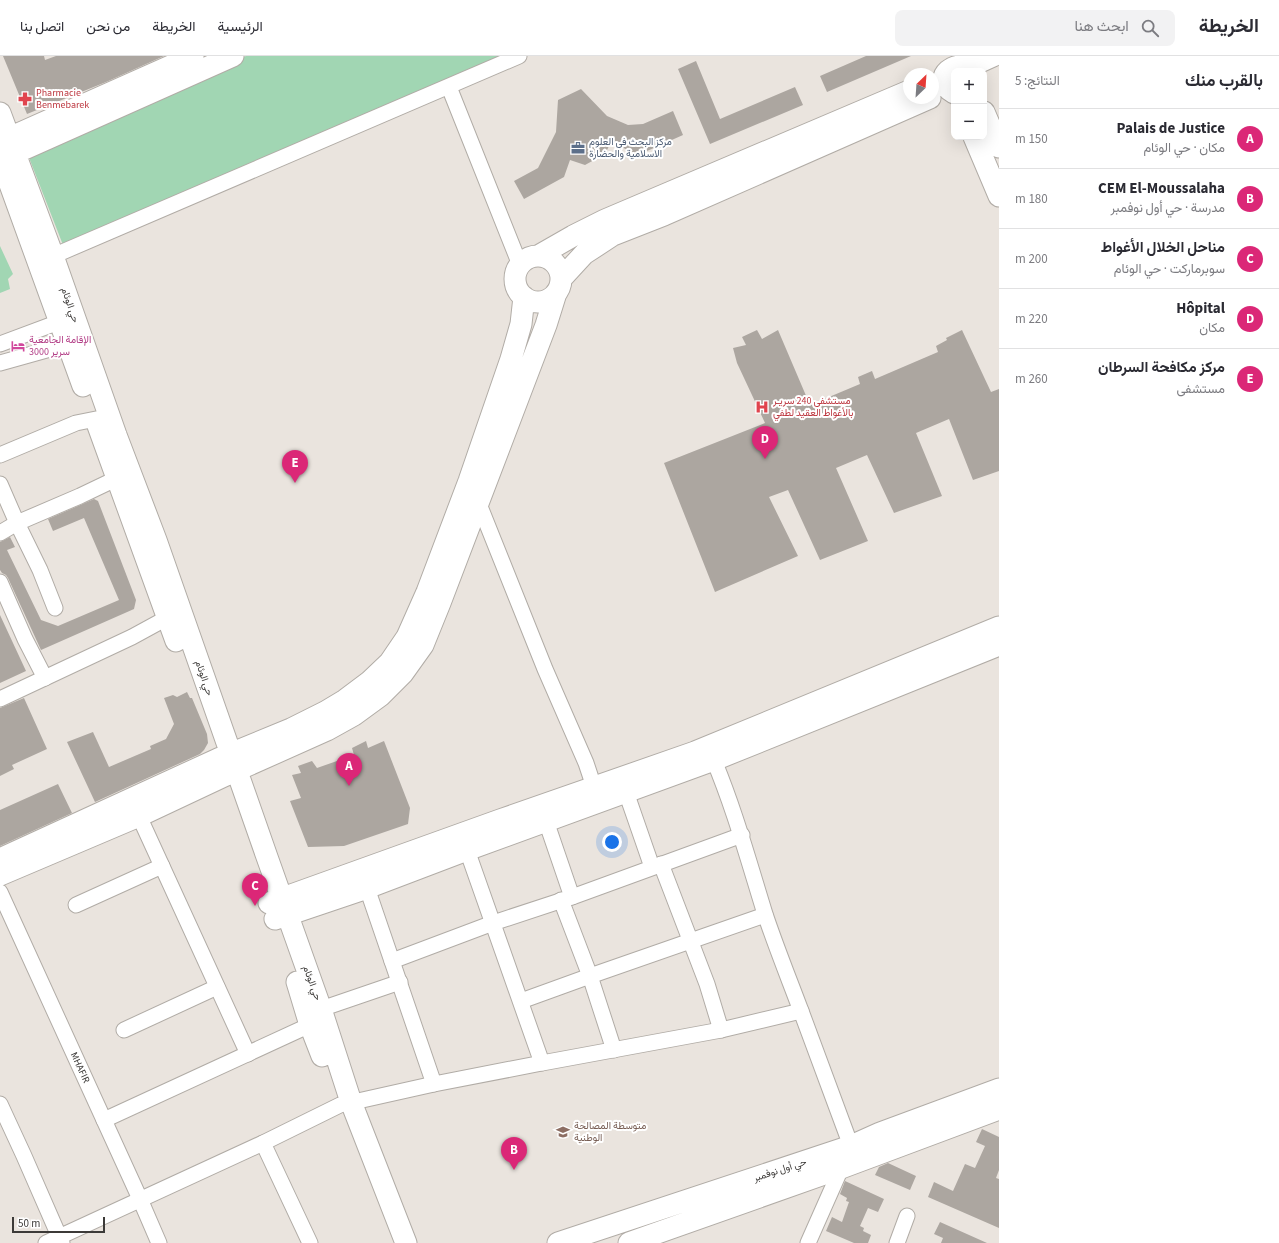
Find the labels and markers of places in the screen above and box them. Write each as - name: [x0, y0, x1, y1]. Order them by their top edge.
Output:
- place label: Pharmacie Benmebarek: [36, 86, 89, 112]
- pharmacy icon: Pharmacie Benmebarek: [17, 91, 33, 107]
- place label: مركز البحث في العلوم الاسلامية والحضارة: [589, 135, 672, 161]
- office icon: مركز البحث في العلوم الاسلامية والحضارة: [570, 140, 586, 156]
- place label: الإقامة الجامعية 3000 سرير: [29, 333, 91, 359]
- hotel icon: الإقامة الجامعية 3000 سرير: [10, 338, 26, 354]
- place label: مستشفى 240 سريـر بالأغواط العقيد لطفي: [772, 394, 854, 421]
- hospital icon: مستشفى 240 سريـر بالأغواط العقيد لطفي: [754, 399, 770, 415]
- pin: D: [752, 426, 778, 459]
- pin: E: [282, 450, 308, 483]
- pin: A: [336, 753, 362, 786]
- pin: C: [242, 873, 268, 906]
- place label: متوسطة المصالحة الوطنية: [574, 1119, 646, 1145]
- school or university icon: متوسطة المصالحة الوطنية: [555, 1124, 571, 1140]
- pin: B: [501, 1137, 527, 1170]

